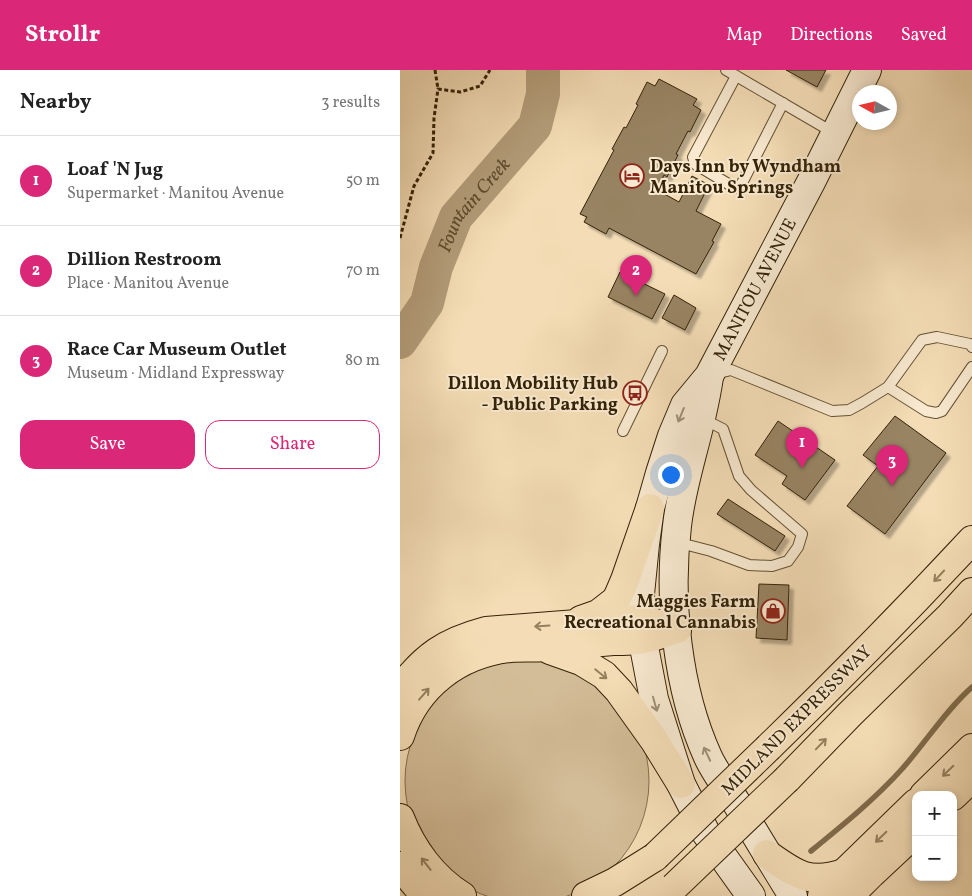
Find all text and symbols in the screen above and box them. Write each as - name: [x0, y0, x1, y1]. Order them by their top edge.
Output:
- text: Strollr: [25, 18, 100, 52]
- text: Map: [726, 23, 762, 48]
- text: Directions: [790, 23, 873, 48]
- text: Saved: [901, 23, 947, 48]
- north arrow: [852, 85, 897, 130]
- text: Nearby: [20, 88, 91, 117]
- text: 3 results: [321, 92, 380, 114]
- water label: Fountain Creek: [432, 152, 517, 256]
- place label: Days Inn by Wyndham Manitou Springs: [650, 155, 841, 201]
- text: Loaf 'N Jug: [67, 157, 163, 183]
- hotel icon: Days Inn by Wyndham Manitou Springs: [619, 163, 645, 189]
- text: 1: [33, 170, 39, 192]
- text: 50 m: [346, 170, 380, 192]
- text: Supermarket · Manitou Avenue: [67, 183, 284, 205]
- street label: MANITOU AVENUE: [708, 214, 804, 365]
- text: Dillion Restroom: [67, 247, 222, 273]
- pin: 2: [620, 255, 652, 296]
- text: 2: [32, 260, 40, 282]
- text: 70 m: [346, 260, 380, 282]
- text: Place · Manitou Avenue: [67, 273, 229, 295]
- text: Race Car Museum Outlet: [67, 337, 287, 363]
- text: 3: [32, 350, 40, 372]
- text: 80 m: [345, 350, 380, 372]
- text: Museum · Midland Expressway: [67, 363, 284, 385]
- place label: Dillon Mobility Hub - Public Parking: [448, 372, 618, 418]
- bus stop icon: Dillon Mobility Hub - Public Parking: [622, 380, 648, 406]
- one-way arrow: [676, 407, 685, 422]
- button: Save: [20, 420, 195, 469]
- button: Share: [205, 420, 380, 469]
- pin: 1: [786, 427, 818, 468]
- pin: 3: [876, 445, 908, 486]
- your location: [658, 462, 684, 488]
- one-way arrow: [933, 569, 945, 582]
- place label: Maggies Farm Recreational Cannabis: [564, 590, 756, 636]
- shop icon: Maggies Farm Recreational Cannabis: [760, 598, 786, 624]
- one-way arrow: [534, 621, 550, 631]
- street label: MIDLAND EXPRESSWAY: [716, 640, 878, 802]
- one-way arrow: [595, 669, 608, 680]
- one-way arrow: [418, 687, 429, 700]
- one-way arrow: [651, 696, 661, 712]
- one-way arrow: [815, 738, 827, 750]
- one-way arrow: [702, 747, 712, 762]
- one-way arrow: [942, 765, 954, 778]
- map controls: [912, 791, 957, 881]
- button: +: [912, 791, 957, 836]
- one-way arrow: [875, 831, 887, 843]
- button: −: [912, 836, 957, 881]
- one-way arrow: [420, 857, 431, 870]

